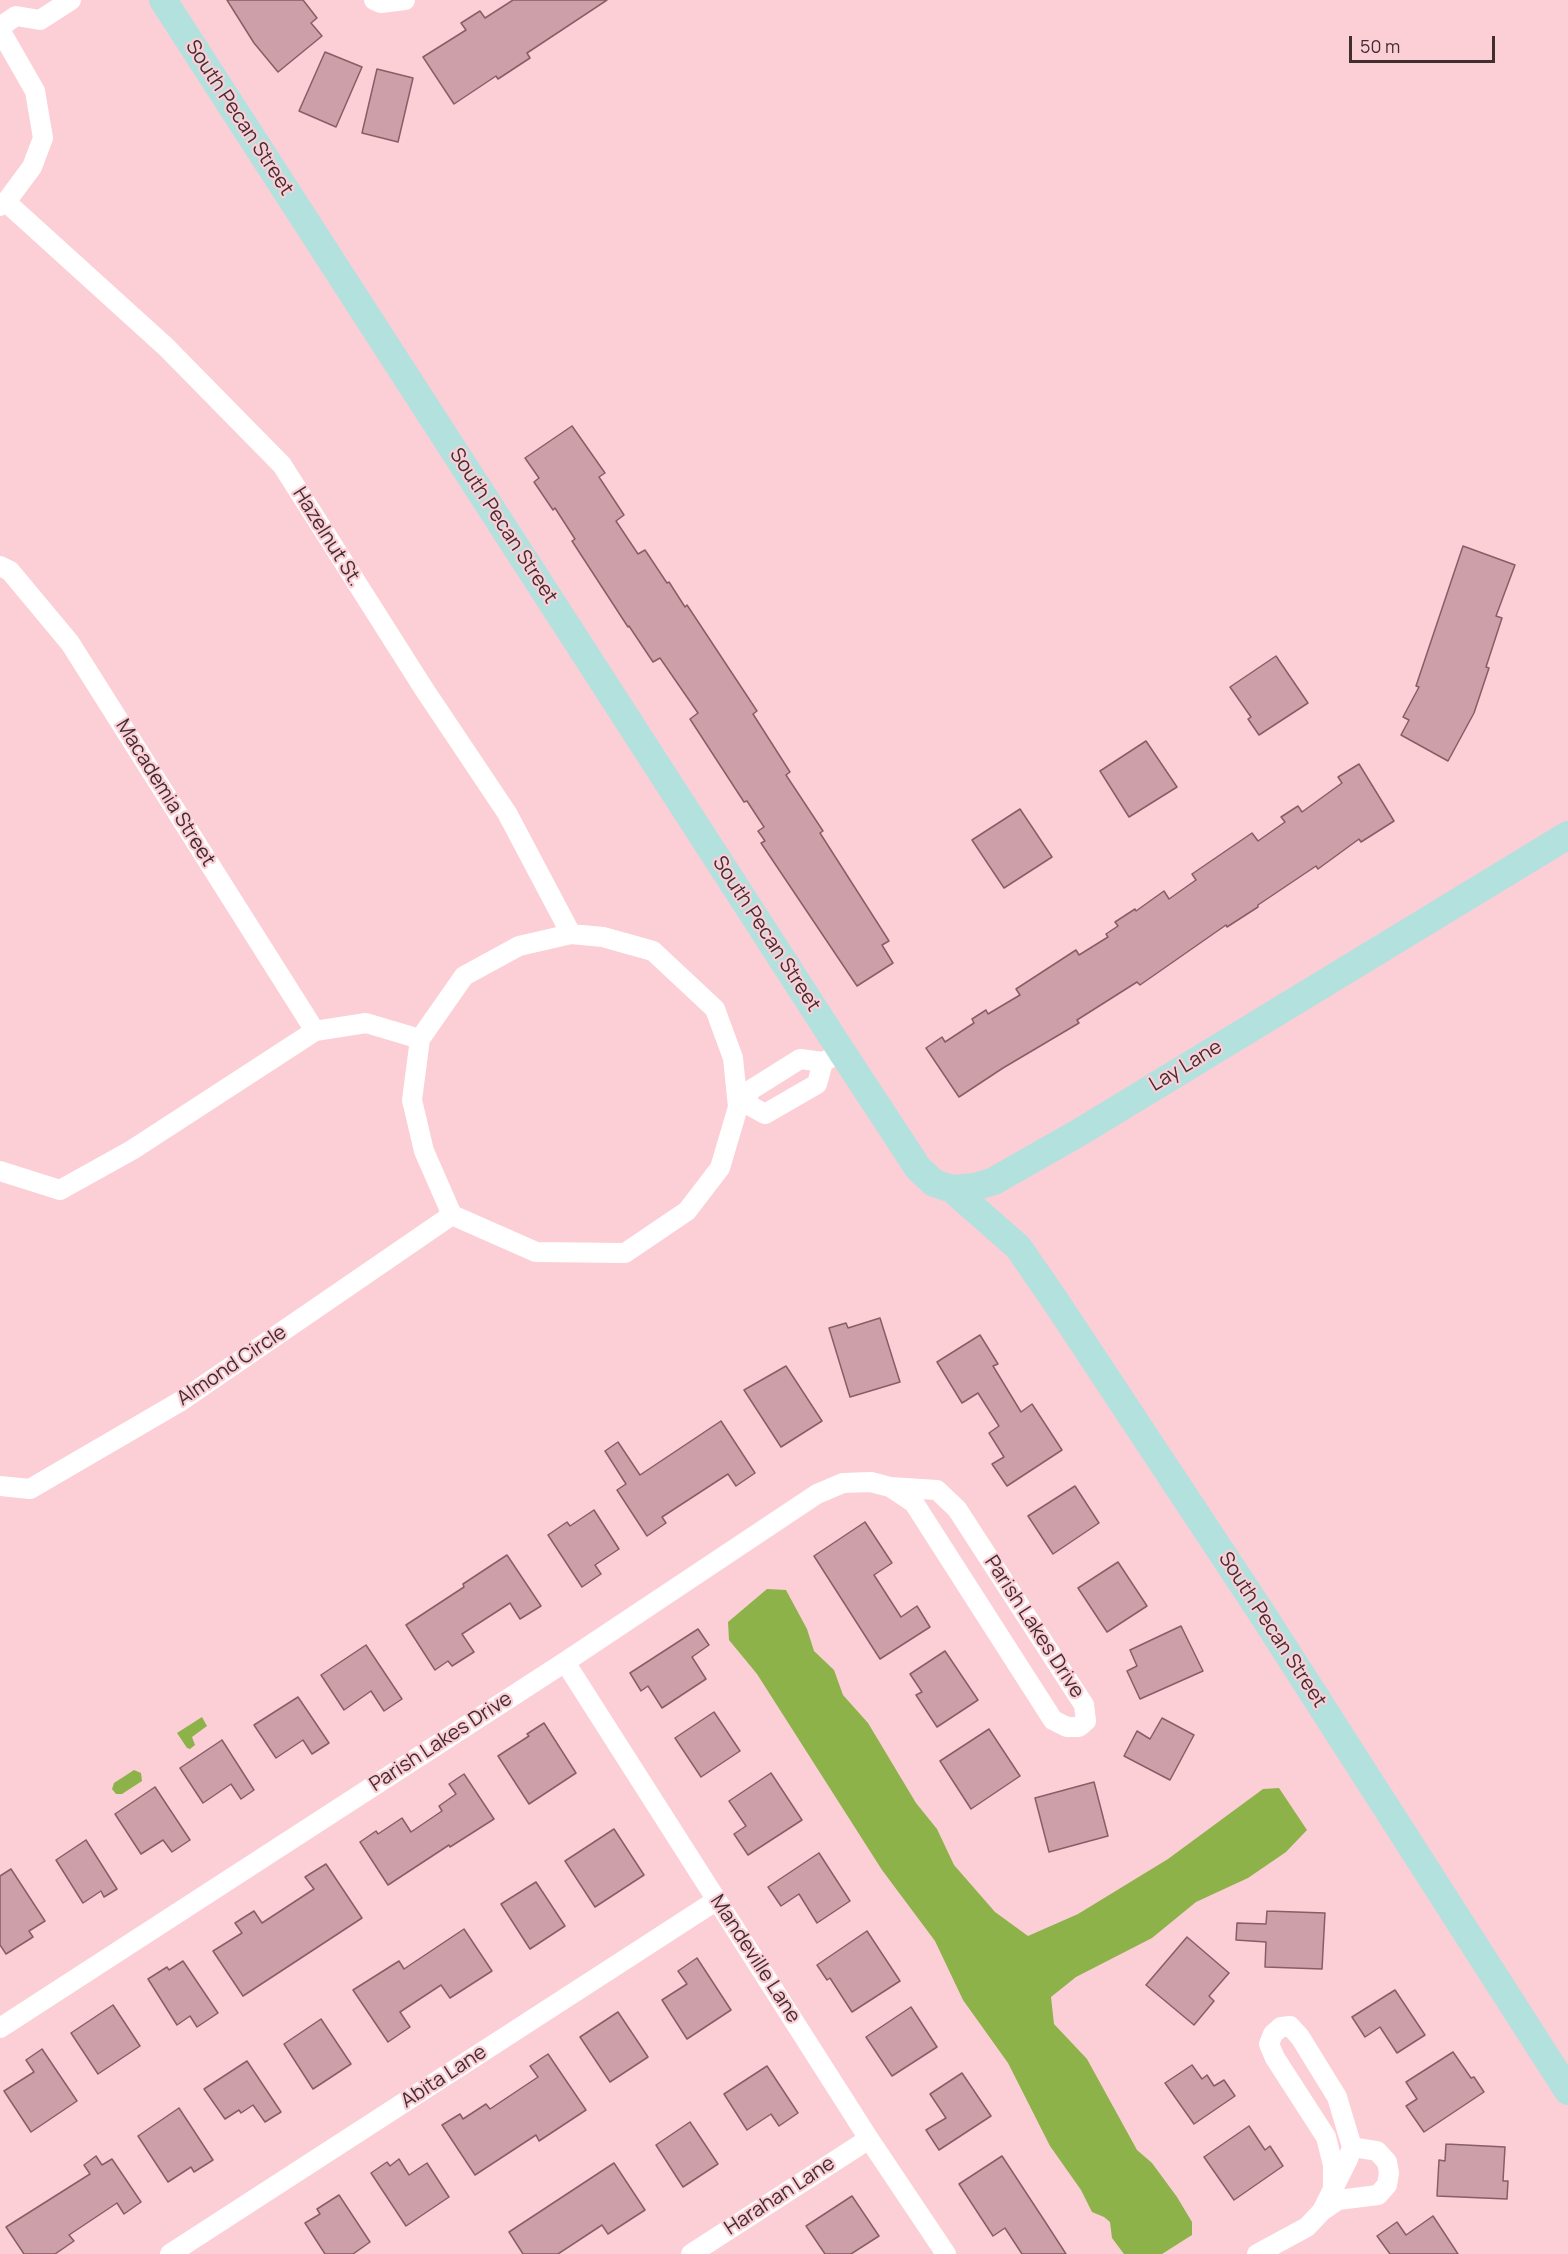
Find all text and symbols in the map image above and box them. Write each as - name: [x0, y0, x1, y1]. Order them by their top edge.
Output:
- scale bar: [1352, 24, 1498, 62]
- text: 50 m: [1360, 34, 1400, 58]
- street label: South Pecan Street: [180, 36, 298, 200]
- street label: South Pecan Street: [444, 444, 562, 608]
- street label: Hazelnut St.: [287, 483, 367, 591]
- street label: Macademia Street: [110, 715, 220, 871]
- street label: South Pecan Street: [707, 852, 825, 1016]
- street label: Lay Lane: [1145, 1035, 1227, 1097]
- street label: Almond Circle: [173, 1321, 291, 1411]
- street label: South Pecan Street: [1213, 1548, 1331, 1712]
- street label: Parish Lakes Drive: [979, 1551, 1089, 1703]
- street label: Parish Lakes Drive: [365, 1687, 517, 1797]
- street label: Mandeville Lane: [705, 1891, 805, 2027]
- street label: Abita Lane: [397, 2040, 491, 2114]
- street label: Harahan Lane: [720, 2152, 840, 2240]

